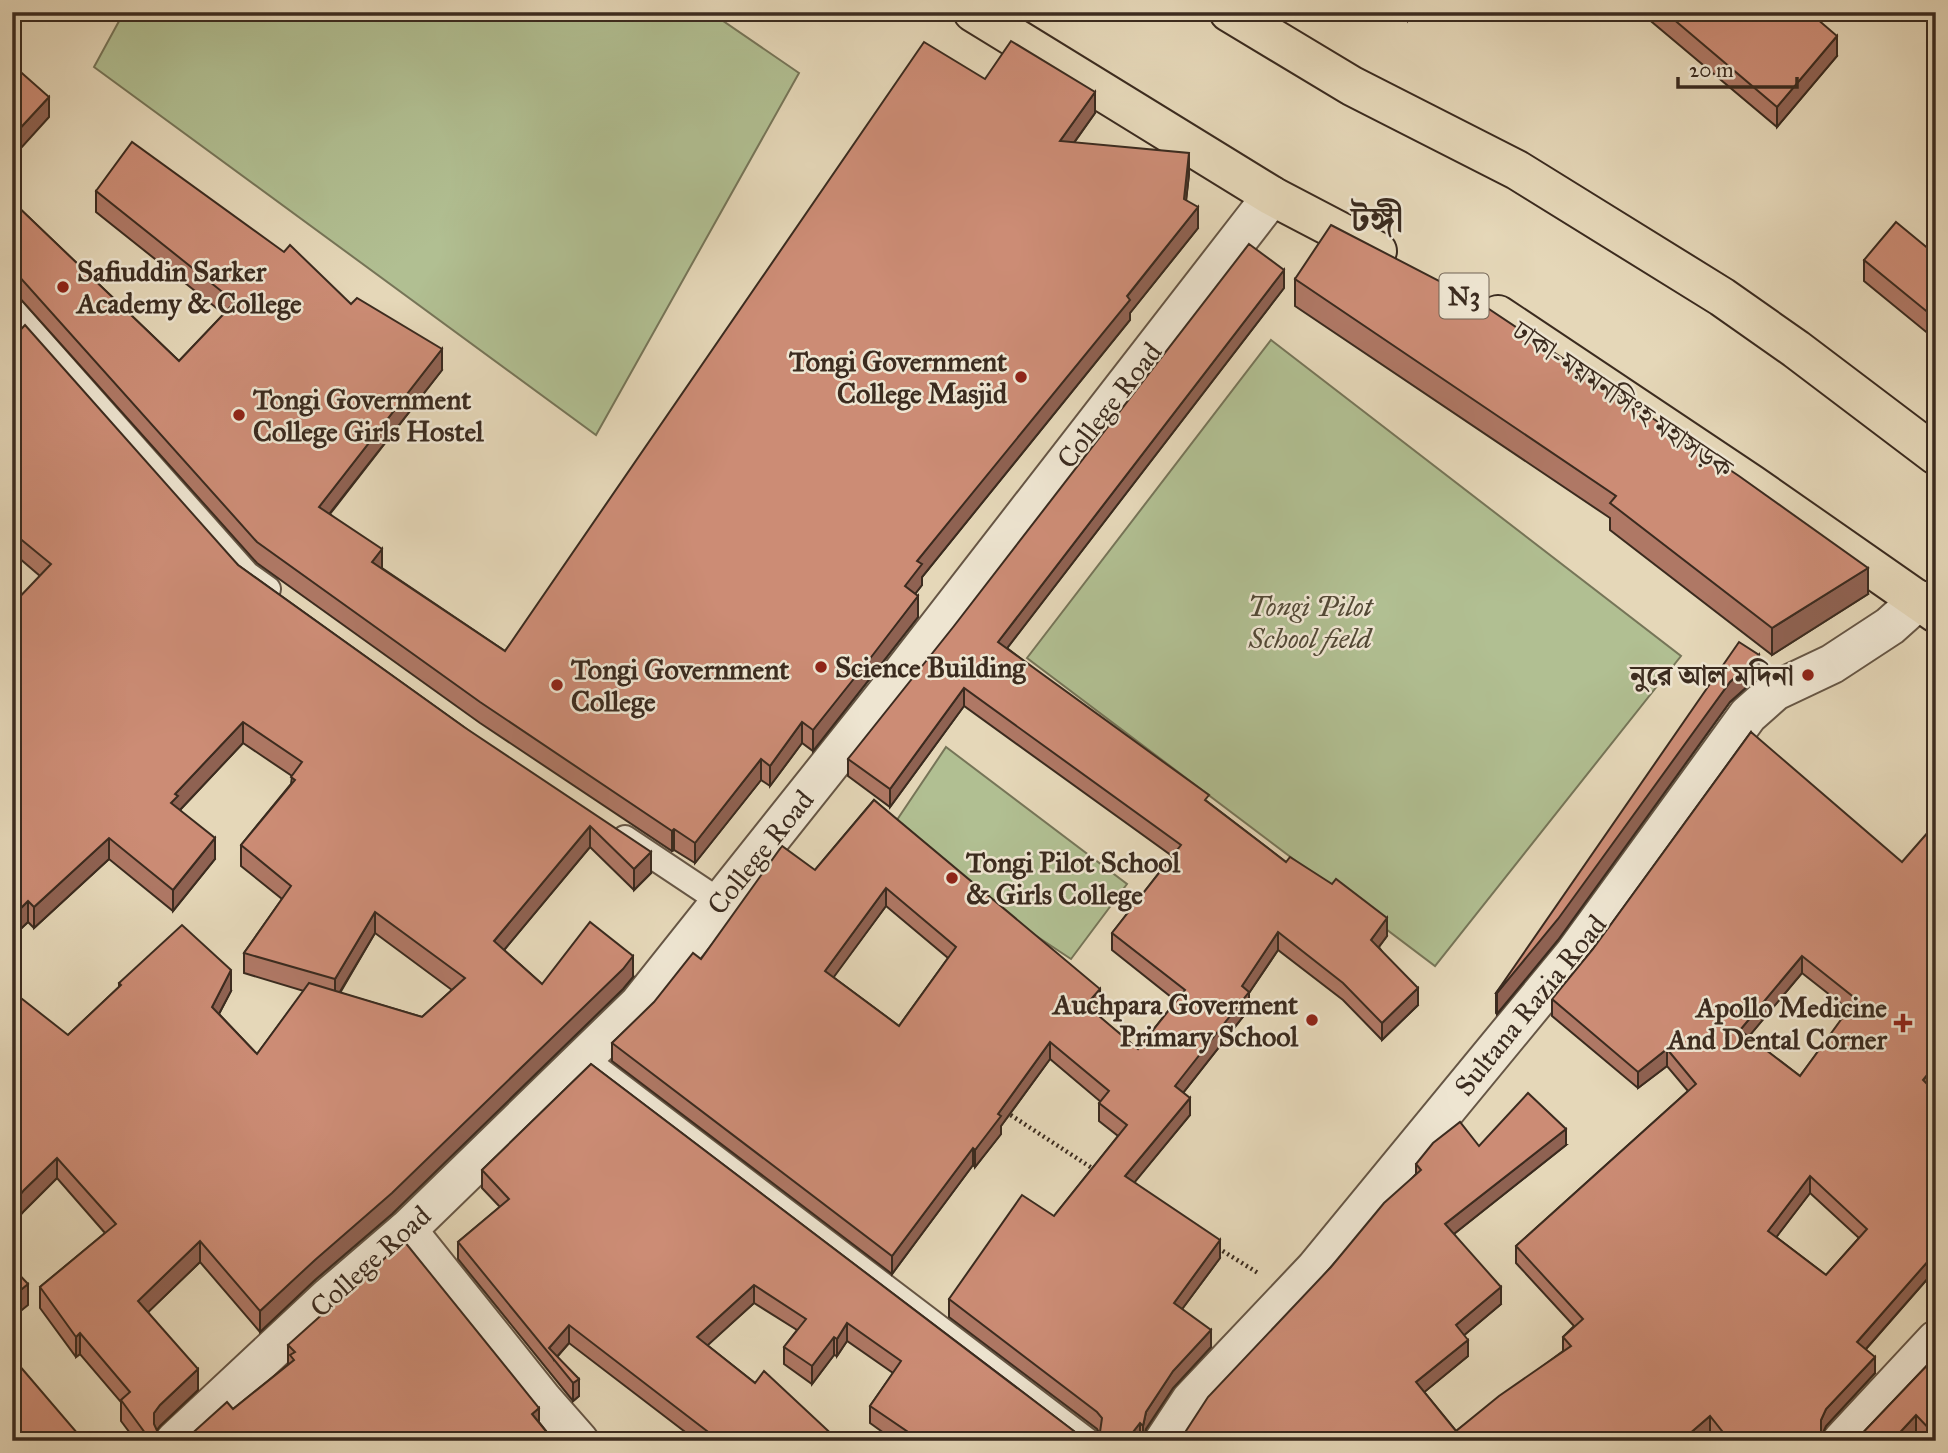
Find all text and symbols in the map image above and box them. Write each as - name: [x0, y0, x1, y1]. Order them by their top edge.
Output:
- scale bar: [1678, 46, 1798, 90]
- text: 20 m: [1689, 57, 1734, 83]
- district label: টঙ্গী: [1349, 198, 1403, 241]
- place label: Safiuddin Sarker Academy & College: [75, 254, 302, 321]
- road number: N3: [1440, 274, 1488, 318]
- marker: Safiuddin Sarker Academy & College: [55, 279, 71, 295]
- street label: ঢাকা-ময়মনসিংহ মহাসড়ক: [1505, 312, 1740, 487]
- street label: College Road: [1049, 335, 1169, 475]
- place label: Tongi Government College Masjid: [789, 344, 1008, 411]
- marker: Tongi Government College Masjid: [1013, 369, 1029, 385]
- place label: Tongi Government College Girls Hostel: [253, 382, 484, 449]
- marker: Tongi Government College Girls Hostel: [231, 407, 247, 423]
- park label: Tongi Pilot School field: [1248, 589, 1375, 656]
- place label: Science Building: [835, 650, 1026, 685]
- place label: Tongi Government College: [571, 652, 789, 719]
- place label: নুরে আল মদিনা: [1629, 658, 1794, 693]
- marker: Science Building: [813, 659, 829, 675]
- marker: নুরে আল মদিনা: [1800, 667, 1816, 683]
- marker: Tongi Government College: [549, 677, 565, 693]
- street label: College Road: [699, 783, 821, 922]
- place label: Tongi Pilot School & Girls College: [966, 845, 1180, 912]
- marker: Tongi Pilot School & Girls College: [944, 870, 960, 886]
- street label: Sultana Razia Road: [1447, 908, 1614, 1103]
- place label: Auchpara Goverment Primary School: [1051, 987, 1298, 1054]
- place label: Apollo Medicine And Dental Corner: [1666, 990, 1887, 1057]
- marker: Auchpara Goverment Primary School: [1304, 1012, 1320, 1028]
- marker: Apollo Medicine And Dental Corner: [1893, 1013, 1913, 1033]
- street label: College Road: [303, 1198, 438, 1325]

